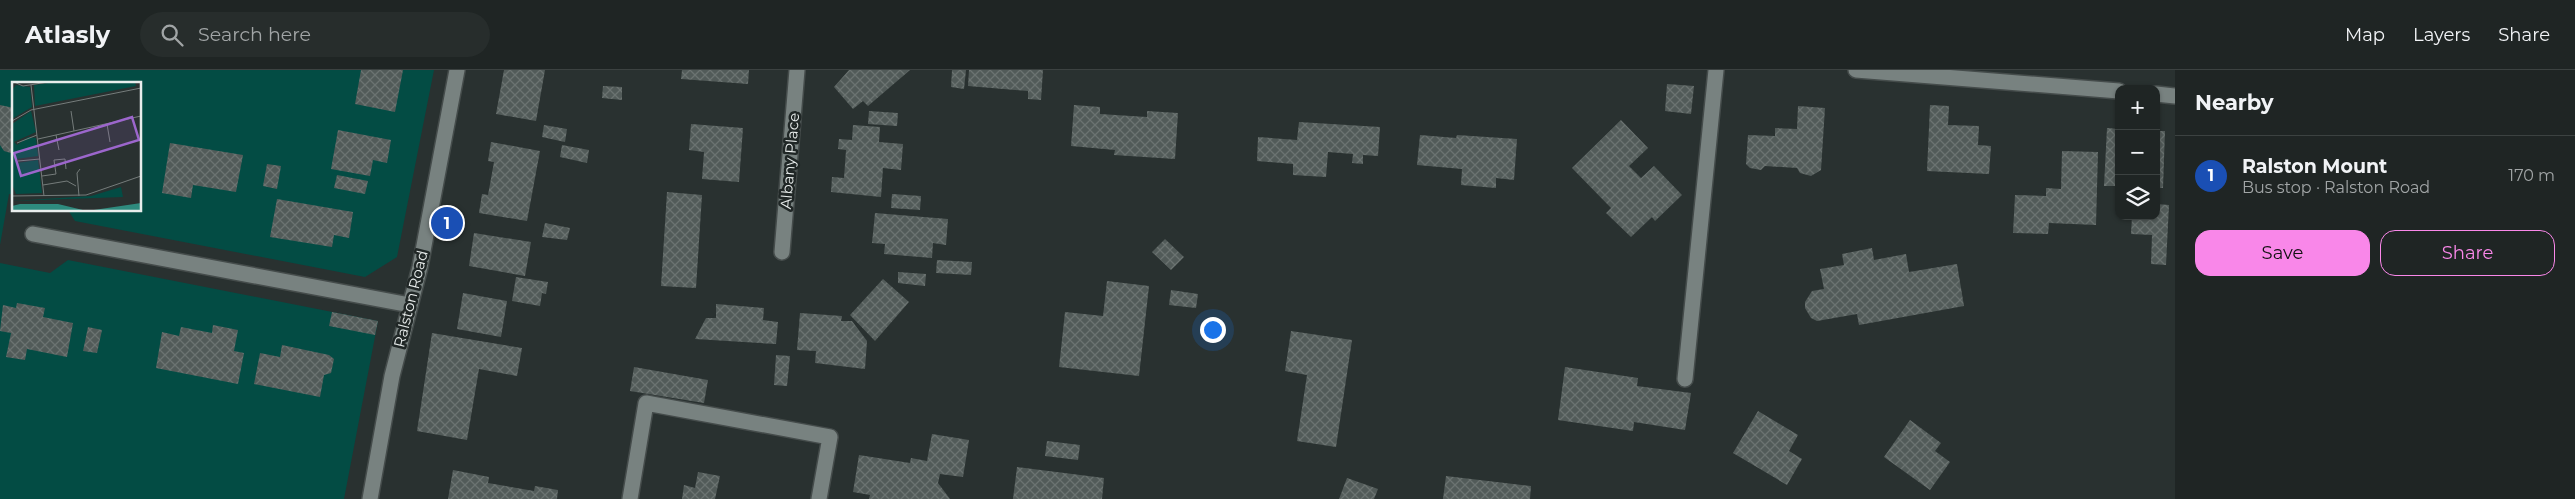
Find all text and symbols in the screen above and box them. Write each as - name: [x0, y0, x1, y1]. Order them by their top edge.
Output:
- search box: [140, 12, 490, 57]
- text: Atlasly: [25, 20, 110, 49]
- icon: search: [158, 21, 186, 49]
- text: Search here: [198, 23, 311, 46]
- text: Map: [2345, 24, 2385, 46]
- text: Layers: [2413, 24, 2470, 46]
- text: Share: [2498, 24, 2550, 46]
- inset map: [12, 82, 141, 211]
- map controls: [2115, 85, 2160, 220]
- button: +: [2115, 85, 2160, 130]
- text: Nearby: [2195, 90, 2274, 115]
- street label: Albany Place: [776, 112, 803, 210]
- button: −: [2115, 130, 2160, 175]
- text: Ralston Mount: [2242, 155, 2387, 178]
- text: 1: [2208, 166, 2214, 185]
- text: 170 m: [2508, 166, 2555, 185]
- button: layers: [2115, 175, 2160, 220]
- text: Bus stop · Ralston Road: [2242, 178, 2430, 197]
- pin: 1: [431, 204, 463, 242]
- button: Save: [2195, 230, 2370, 276]
- button: Share: [2380, 230, 2555, 276]
- street label: Ralston Road: [389, 248, 432, 349]
- your location: [1200, 317, 1226, 343]

